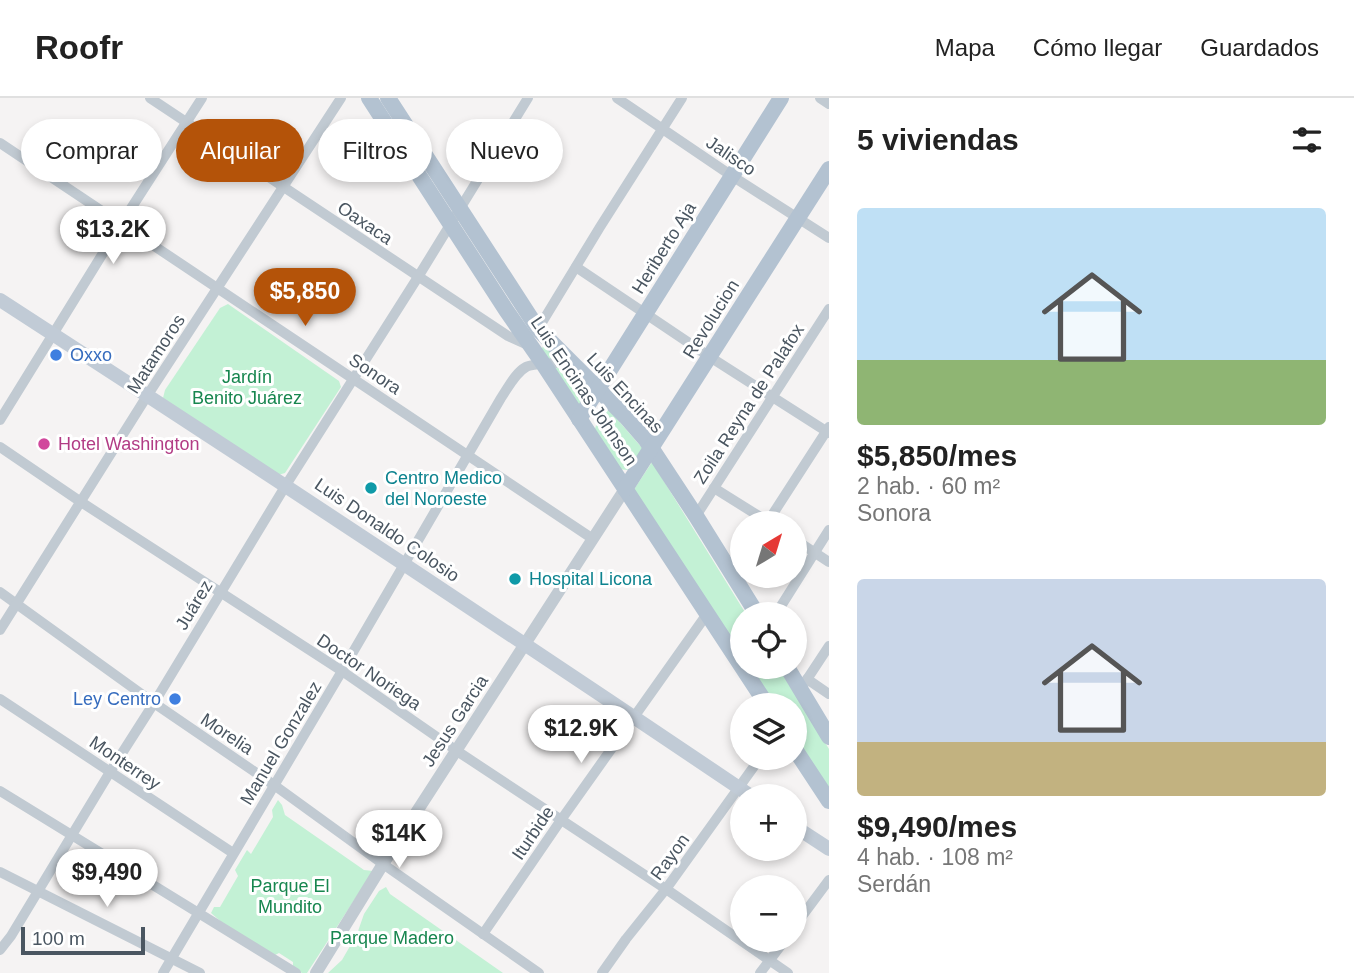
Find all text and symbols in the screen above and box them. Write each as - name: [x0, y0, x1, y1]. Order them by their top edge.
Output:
- text: Roofr: [35, 29, 123, 66]
- text: Mapa: [935, 34, 995, 61]
- text: Cómo llegar: [1033, 34, 1162, 61]
- text: Guardados: [1200, 34, 1319, 61]
- chip: Comprar: [21, 119, 162, 182]
- chip: Alquilar: [176, 119, 304, 182]
- chip: Filtros: [318, 119, 432, 182]
- chip: Nuevo: [446, 119, 563, 182]
- icon: filters: [1288, 121, 1326, 159]
- text: 5 viviendas: [857, 123, 1019, 156]
- street label: Jalisco: [703, 132, 759, 180]
- street label: Oaxaca: [334, 197, 397, 249]
- street label: Heriberto Aja: [628, 198, 701, 297]
- pin: $13.2K: [56, 206, 170, 266]
- text: $13.2K: [76, 216, 150, 242]
- icon: home: [1029, 254, 1155, 380]
- pin: $5,850: [248, 268, 362, 328]
- street label: Revolucion: [679, 276, 743, 362]
- text: $5,850: [270, 278, 340, 304]
- street label: Matamoros: [123, 311, 189, 397]
- street label: Luis Encinas Johnson: [526, 312, 642, 470]
- street label: Zoila Reyna de Palafox: [690, 321, 808, 487]
- place label: Oxxo: [70, 345, 112, 365]
- marker: Oxxo: [48, 347, 64, 363]
- street label: Luis Encinas: [582, 348, 668, 438]
- street label: Sonora: [345, 349, 405, 399]
- park label: Jardín Benito Juárez: [192, 367, 302, 408]
- place label: Hotel Washington: [58, 434, 199, 454]
- marker: Hotel Washington: [36, 436, 52, 452]
- text: $5,850/mes: [857, 439, 1017, 472]
- place label: Centro Medico del Noroeste: [385, 468, 502, 509]
- text: 2 hab. · 60 m²: [857, 473, 1000, 499]
- street label: Luis Donaldo Colosio: [311, 474, 463, 586]
- marker: Centro Medico del Noroeste: [363, 480, 379, 496]
- text: Sonora: [857, 500, 931, 526]
- north arrow: [730, 511, 807, 588]
- map controls: [730, 511, 807, 952]
- place label: Hospital Licona: [529, 569, 653, 589]
- marker: Hospital Licona: [507, 571, 523, 587]
- street label: Juárez: [172, 577, 216, 633]
- button: locate: [730, 602, 807, 679]
- icon: home: [1029, 625, 1155, 751]
- street label: Doctor Noriega: [313, 630, 426, 715]
- street label: Jesus Garcia: [418, 671, 493, 770]
- street label: Manuel Gonzalez: [236, 678, 326, 808]
- place label: Ley Centro: [73, 689, 161, 709]
- marker: Ley Centro: [167, 691, 183, 707]
- button: layers: [730, 693, 807, 770]
- pin: $12.9K: [524, 706, 638, 765]
- street label: Morelia: [197, 709, 258, 759]
- text: $12.9K: [544, 715, 618, 741]
- street label: Monterrey: [86, 732, 164, 794]
- button: +: [730, 784, 807, 861]
- street label: Iturbide: [508, 803, 558, 863]
- pin: $14K: [358, 810, 440, 870]
- text: $9,490/mes: [857, 810, 1017, 843]
- text: $14K: [372, 820, 426, 846]
- street label: Rayon: [647, 830, 693, 884]
- text: 4 hab. · 108 m²: [857, 844, 1013, 870]
- pin: $9,490: [50, 850, 164, 909]
- text: $9,490: [72, 859, 142, 885]
- text: Serdán: [857, 871, 931, 897]
- button: −: [730, 875, 807, 952]
- park label: Parque El Mundito: [250, 876, 330, 917]
- scale bar: [21, 924, 145, 956]
- text: 100 m: [32, 928, 85, 949]
- park label: Parque Madero: [330, 928, 454, 948]

